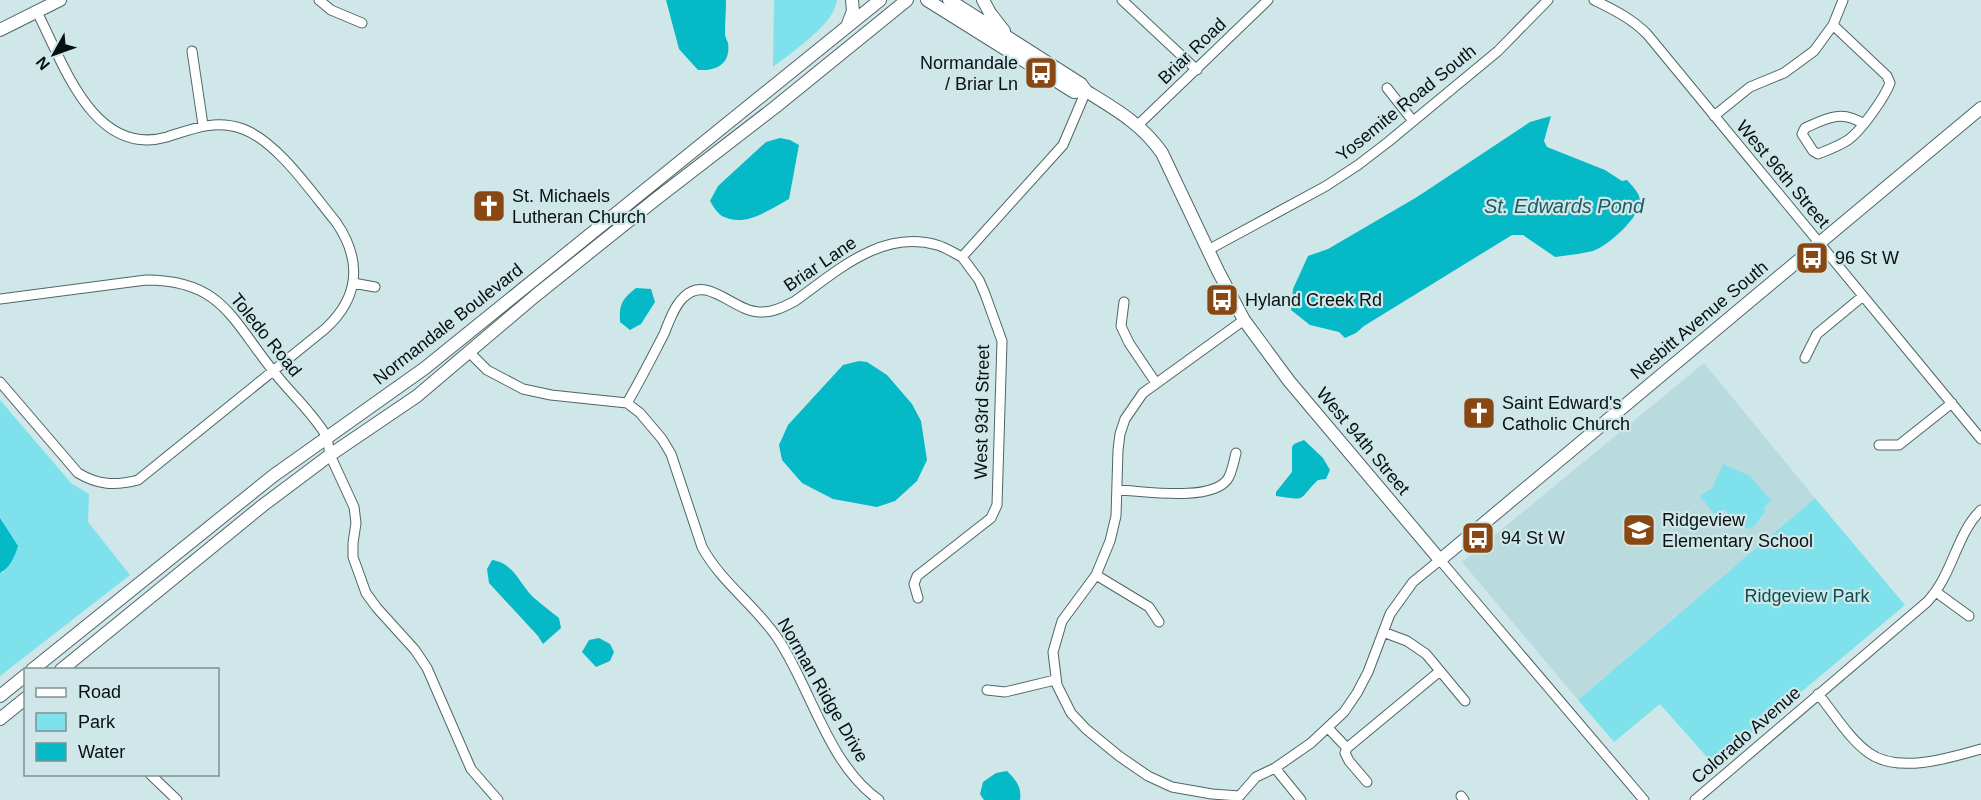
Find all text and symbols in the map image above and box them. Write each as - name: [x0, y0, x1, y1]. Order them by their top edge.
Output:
- street label: Briar Road: [1154, 14, 1230, 88]
- north arrow: [24, 24, 84, 84]
- street label: Yosemite Road South: [1332, 41, 1480, 165]
- text: N: [33, 53, 53, 73]
- place label: Normandale / Briar Ln: [920, 53, 1018, 94]
- bus stop icon: Normandale / Briar Ln: [1023, 55, 1059, 91]
- street label: West 96th Street: [1732, 116, 1834, 232]
- place label: St. Michaels Lutheran Church: [512, 186, 646, 227]
- church icon: St. Michaels Lutheran Church: [471, 188, 507, 224]
- water label: St. Edwards Pond: [1484, 195, 1645, 217]
- street label: Briar Lane: [780, 232, 860, 296]
- bus stop icon: 96 St W: [1794, 240, 1830, 276]
- place label: 96 St W: [1835, 248, 1899, 268]
- street label: Nesbitt Avenue South: [1626, 257, 1772, 383]
- street label: Normandale Boulevard: [369, 259, 527, 389]
- bus stop icon: Hyland Creek Rd: [1204, 282, 1240, 318]
- street label: Toledo Road: [226, 289, 306, 381]
- place label: Hyland Creek Rd: [1245, 290, 1382, 310]
- street label: West 93rd Street: [971, 344, 993, 480]
- street label: West 94th Street: [1312, 383, 1414, 499]
- place label: Saint Edward's Catholic Church: [1502, 393, 1630, 434]
- church icon: Saint Edward's Catholic Church: [1461, 395, 1497, 431]
- place label: Ridgeview Elementary School: [1662, 510, 1813, 551]
- school or university icon: Ridgeview Elementary School: [1621, 512, 1657, 548]
- bus stop icon: 94 St W: [1460, 520, 1496, 556]
- place label: 94 St W: [1501, 528, 1565, 548]
- park label: Ridgeview Park: [1744, 586, 1871, 606]
- street label: Norman Ridge Drive: [774, 614, 872, 766]
- legend: [24, 668, 219, 776]
- text: Road: [78, 682, 121, 702]
- street label: Colorado Avenue: [1687, 682, 1805, 788]
- text: Park: [78, 712, 116, 732]
- text: Water: [78, 742, 125, 762]

